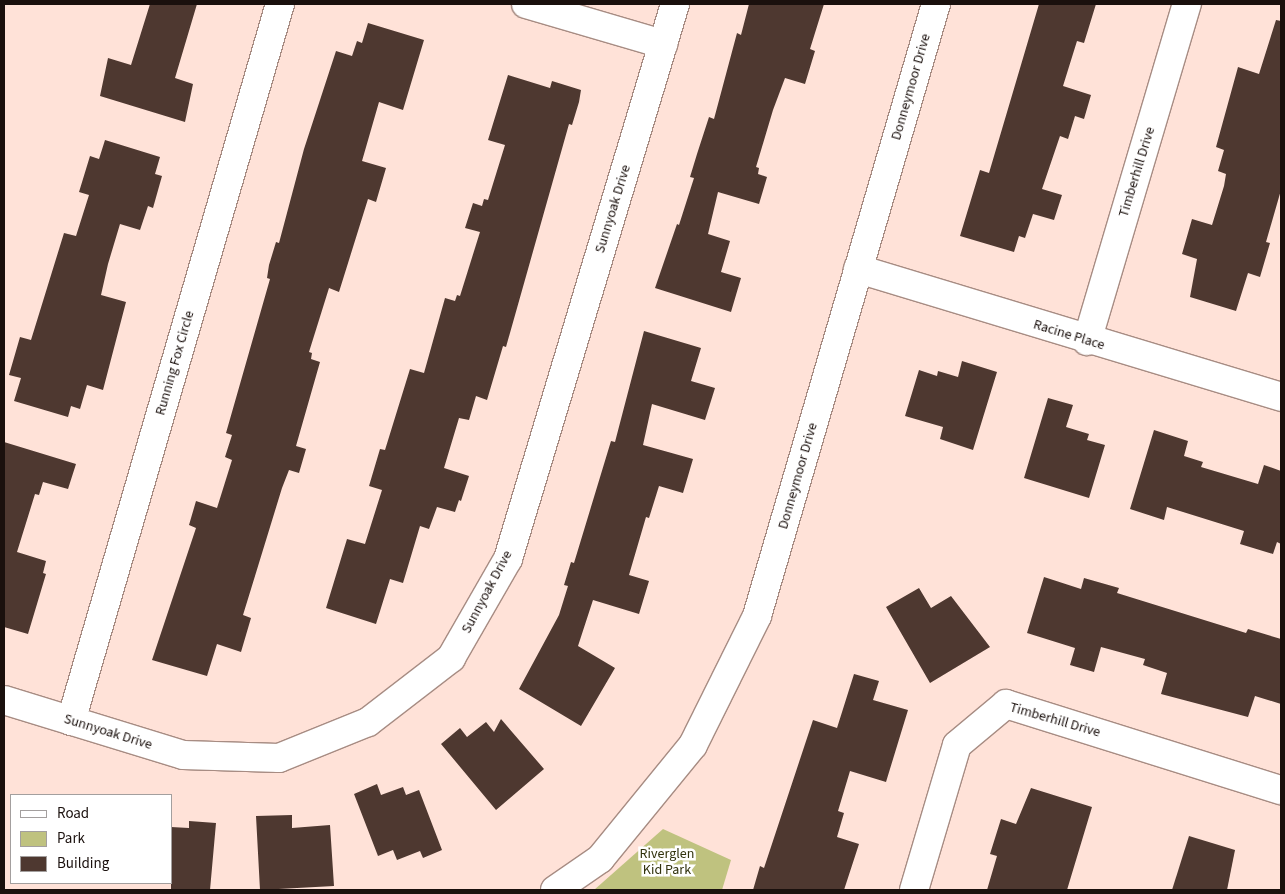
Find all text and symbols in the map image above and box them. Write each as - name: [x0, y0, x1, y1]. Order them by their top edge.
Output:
- street label: Donneymoor Drive: [888, 32, 934, 142]
- street label: Timberhill Drive: [1115, 125, 1159, 219]
- street label: Sunnyoak Drive: [592, 163, 634, 255]
- street label: Running Fox Circle: [152, 309, 198, 417]
- street label: Racine Place: [1031, 316, 1107, 354]
- street label: Donneymoor Drive: [775, 421, 821, 531]
- street label: Sunnyoak Drive: [458, 548, 516, 636]
- street label: Timberhill Drive: [1008, 699, 1102, 741]
- street label: Sunnyoak Drive: [62, 711, 154, 753]
- legend: [10, 794, 172, 884]
- text: Road: [57, 803, 89, 824]
- text: Park: [57, 828, 85, 849]
- park label: Riverglen Kid Park: [640, 846, 694, 879]
- text: Building: [57, 853, 109, 874]

